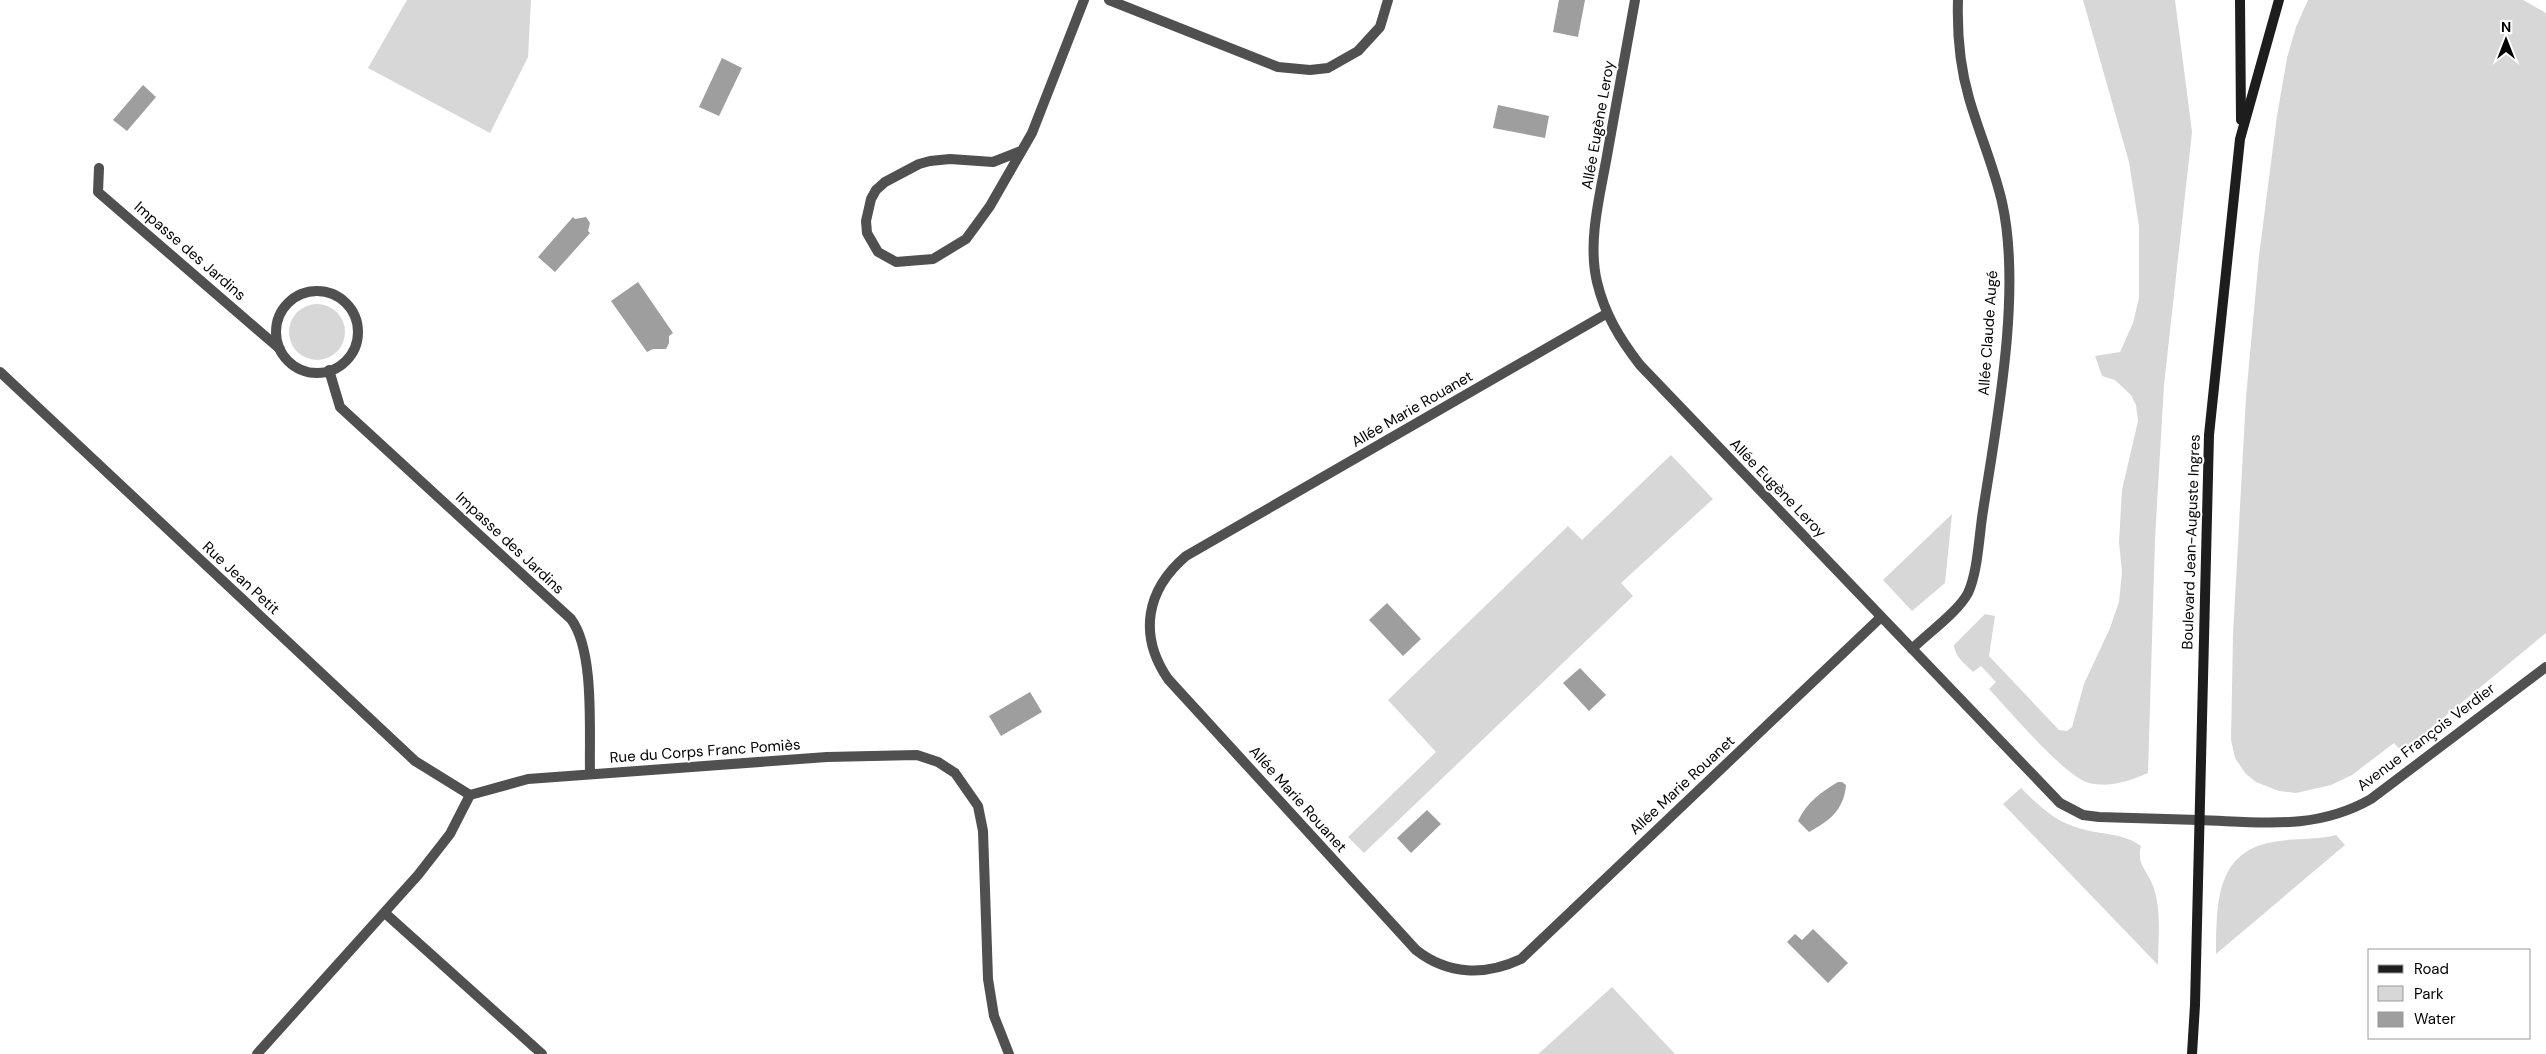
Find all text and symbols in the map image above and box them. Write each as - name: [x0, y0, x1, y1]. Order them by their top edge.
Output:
- north arrow: [2481, 15, 2531, 65]
- text: N: [2501, 18, 2511, 36]
- street label: Allée Eugène Leroy: [1577, 58, 1619, 191]
- street label: Impasse des Jardins: [130, 197, 250, 305]
- street label: Allée Claude Augé: [1974, 270, 2002, 396]
- street label: Allée Marie Rouanet: [1348, 366, 1476, 452]
- street label: Allée Eugène Leroy: [1725, 434, 1831, 542]
- street label: Boulevard Jean-Auguste Ingres: [2177, 434, 2205, 650]
- street label: Impasse des Jardins: [451, 487, 569, 599]
- street label: Rue Jean Petit: [198, 537, 284, 619]
- street label: Avenue François Verdier: [2353, 678, 2499, 795]
- street label: Allée Marie Rouanet: [1625, 731, 1739, 839]
- street label: Rue du Corps Franc Pomiès: [609, 734, 801, 768]
- street label: Allée Marie Rouanet: [1245, 741, 1351, 857]
- legend: [2368, 949, 2531, 1039]
- text: Road: [2414, 959, 2449, 979]
- text: Park: [2414, 984, 2444, 1004]
- text: Water: [2414, 1009, 2456, 1029]

